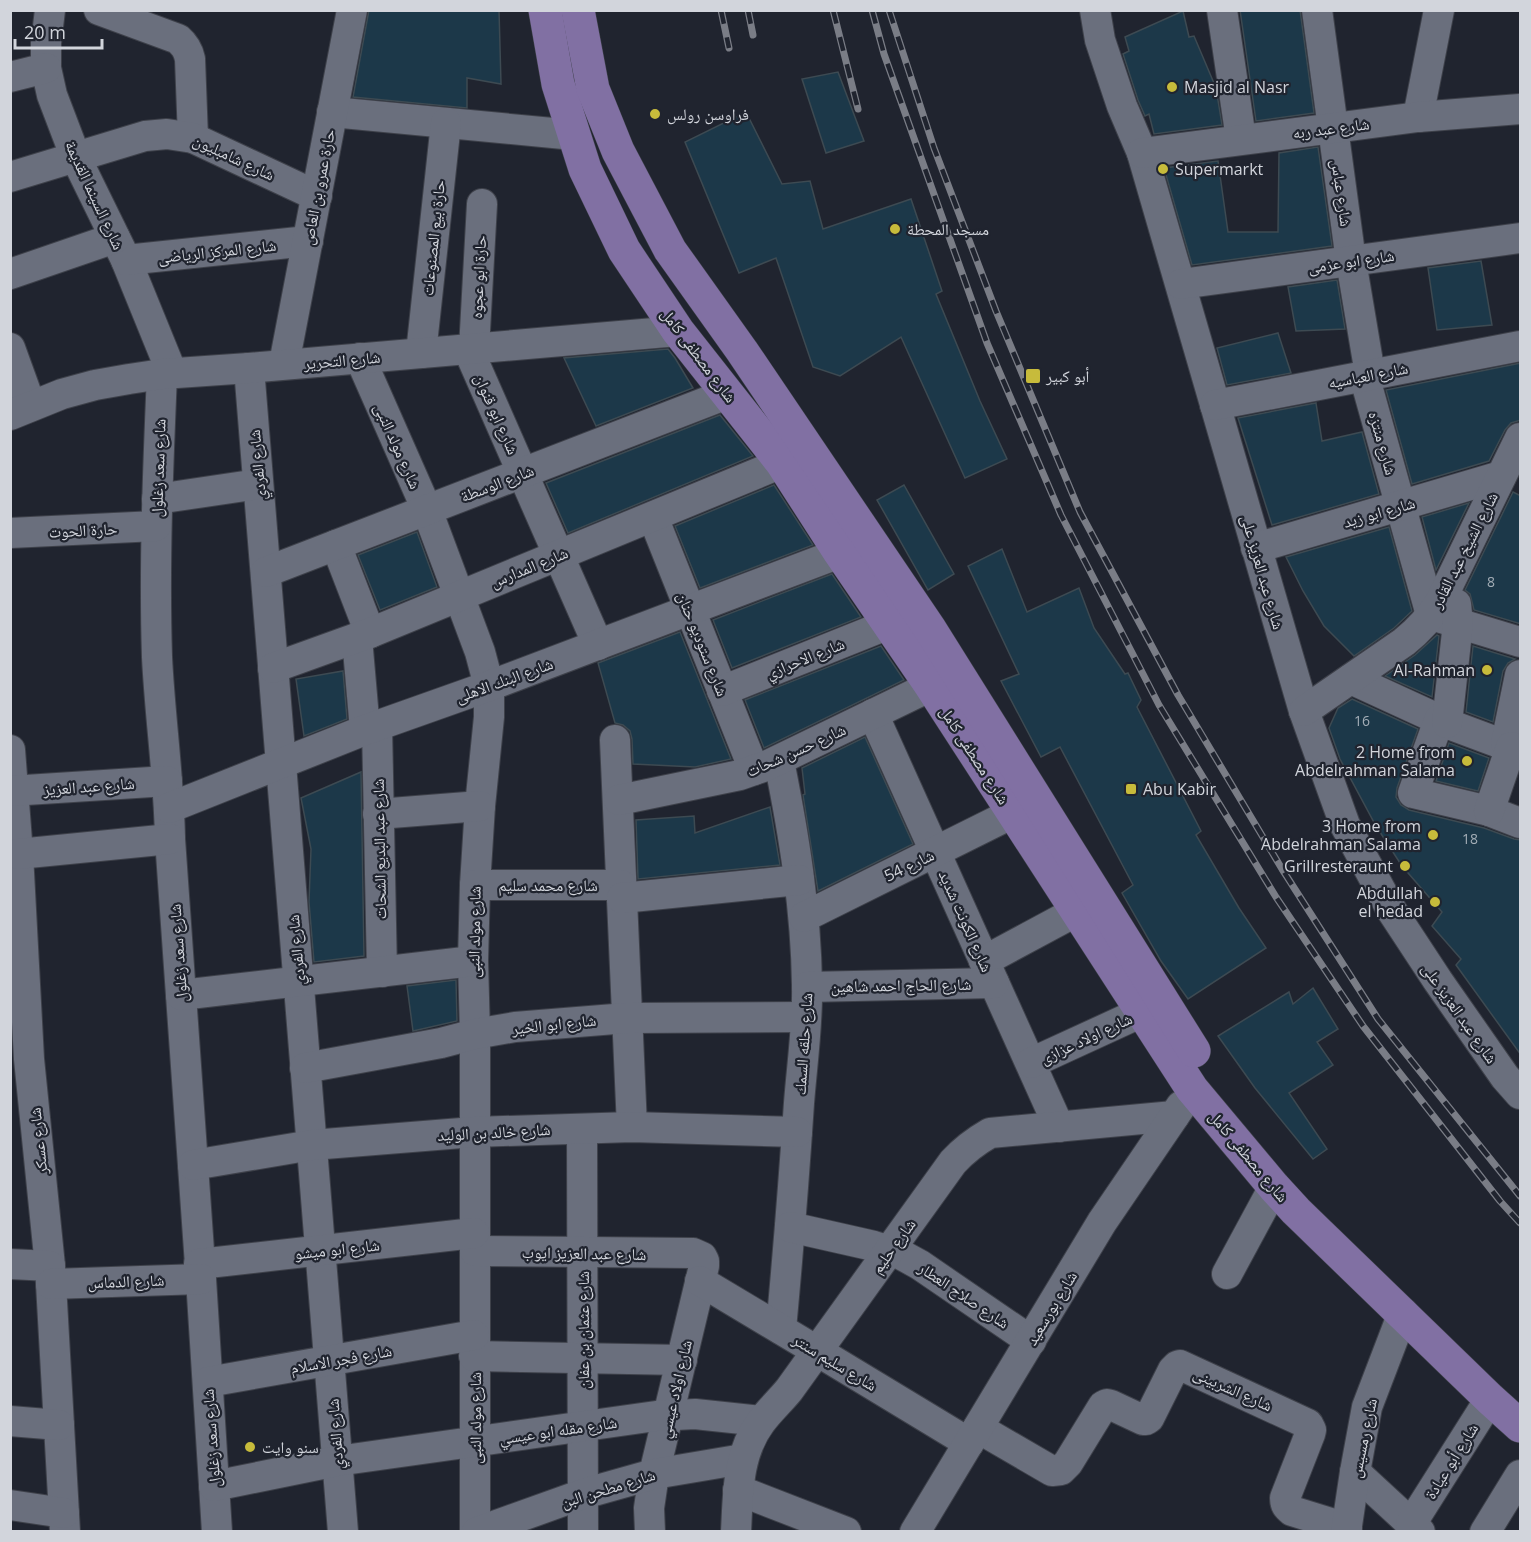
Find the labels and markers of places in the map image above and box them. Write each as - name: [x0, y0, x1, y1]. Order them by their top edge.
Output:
- place label: Masjid al Nasr: [1184, 76, 1290, 98]
- marker: Masjid al Nasr: [1165, 80, 1179, 94]
- place label: فراوسن رولس: [667, 103, 749, 125]
- marker: فراوسن رولس: [648, 107, 662, 121]
- place label: Supermarkt: [1175, 158, 1264, 180]
- marker: Supermarkt: [1156, 162, 1170, 176]
- place label: مسجد المحطة: [907, 218, 989, 240]
- marker: مسجد المحطة: [888, 222, 902, 236]
- place label: أبو كبير: [1045, 365, 1089, 387]
- marker: أبو كبير: [1024, 367, 1042, 385]
- place label: Al-Rahman: [1394, 659, 1475, 681]
- marker: Al-Rahman: [1480, 663, 1494, 677]
- place label: 2 Home from Abdelrahman Salama: [1295, 741, 1455, 781]
- marker: 2 Home from Abdelrahman Salama: [1460, 754, 1474, 768]
- place label: Abu Kabir: [1143, 778, 1216, 800]
- marker: Abu Kabir: [1124, 782, 1138, 796]
- place label: 3 Home from Abdelrahman Salama: [1261, 815, 1421, 855]
- marker: 3 Home from Abdelrahman Salama: [1426, 828, 1440, 842]
- place label: Grillresteraunt: [1284, 855, 1393, 877]
- marker: Grillresteraunt: [1398, 859, 1412, 873]
- place label: Abdullah el hedad: [1357, 882, 1423, 922]
- marker: Abdullah el hedad: [1428, 895, 1442, 909]
- place label: سنو وايت: [262, 1436, 319, 1458]
- marker: سنو وايت: [243, 1440, 257, 1454]

